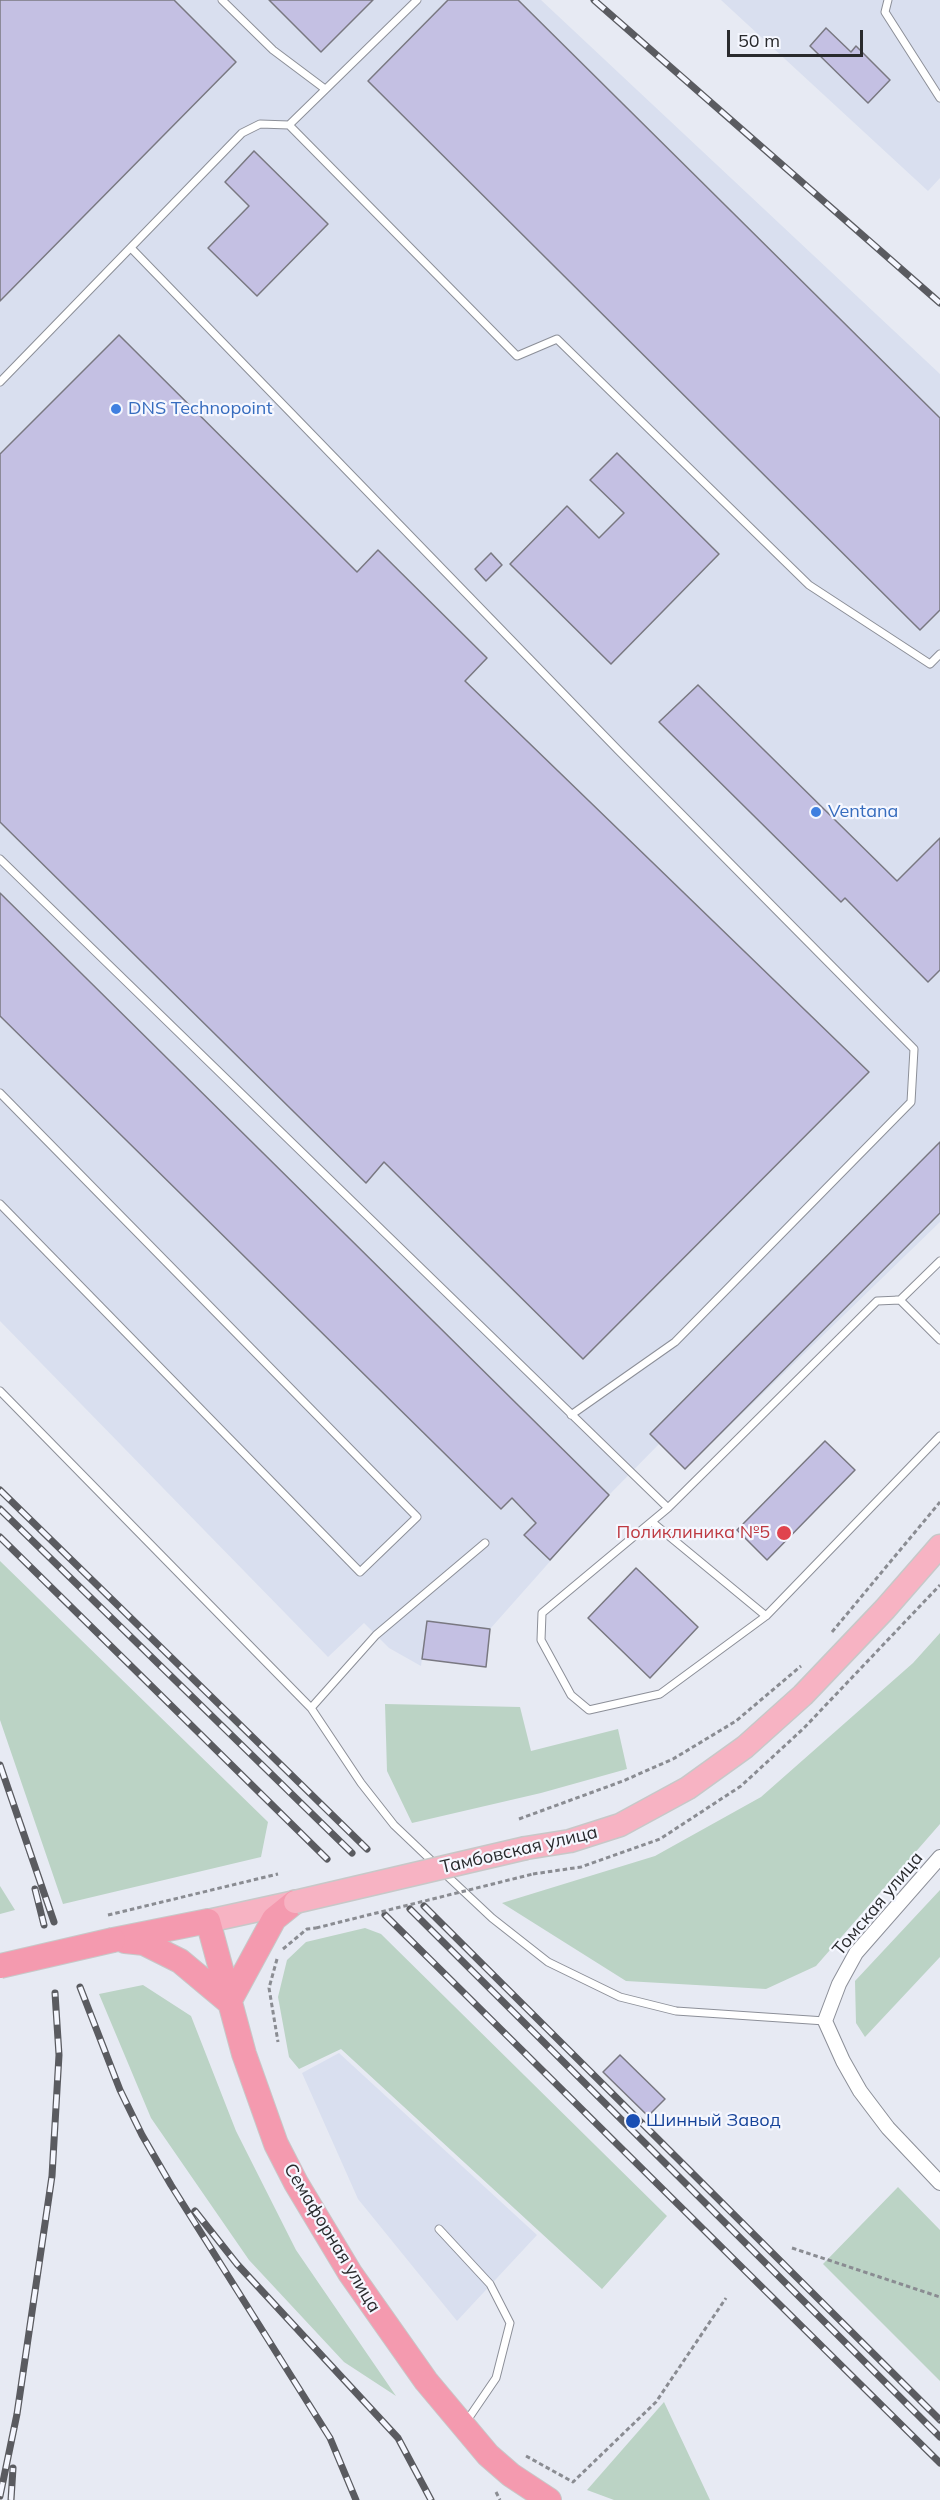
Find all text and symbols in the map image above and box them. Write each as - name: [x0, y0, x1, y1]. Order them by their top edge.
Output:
- scale bar: [730, 18, 866, 56]
- text: 50 m: [738, 29, 780, 52]
- place label: DNS Technopoint: [128, 398, 273, 420]
- marker: DNS Technopoint: [109, 402, 123, 416]
- place label: Ventana: [828, 801, 898, 823]
- marker: Ventana: [809, 805, 823, 819]
- place label: Поликлиника №5: [617, 1522, 770, 1544]
- marker: Поликлиника №5: [775, 1524, 793, 1542]
- street label: Тамбовская улица: [438, 1821, 600, 1879]
- street label: Томская улица: [828, 1848, 928, 1960]
- place label: Шинный Завод: [646, 2110, 781, 2132]
- marker: Шинный Завод: [624, 2112, 642, 2130]
- street label: Семафорная улица: [279, 2160, 385, 2316]

